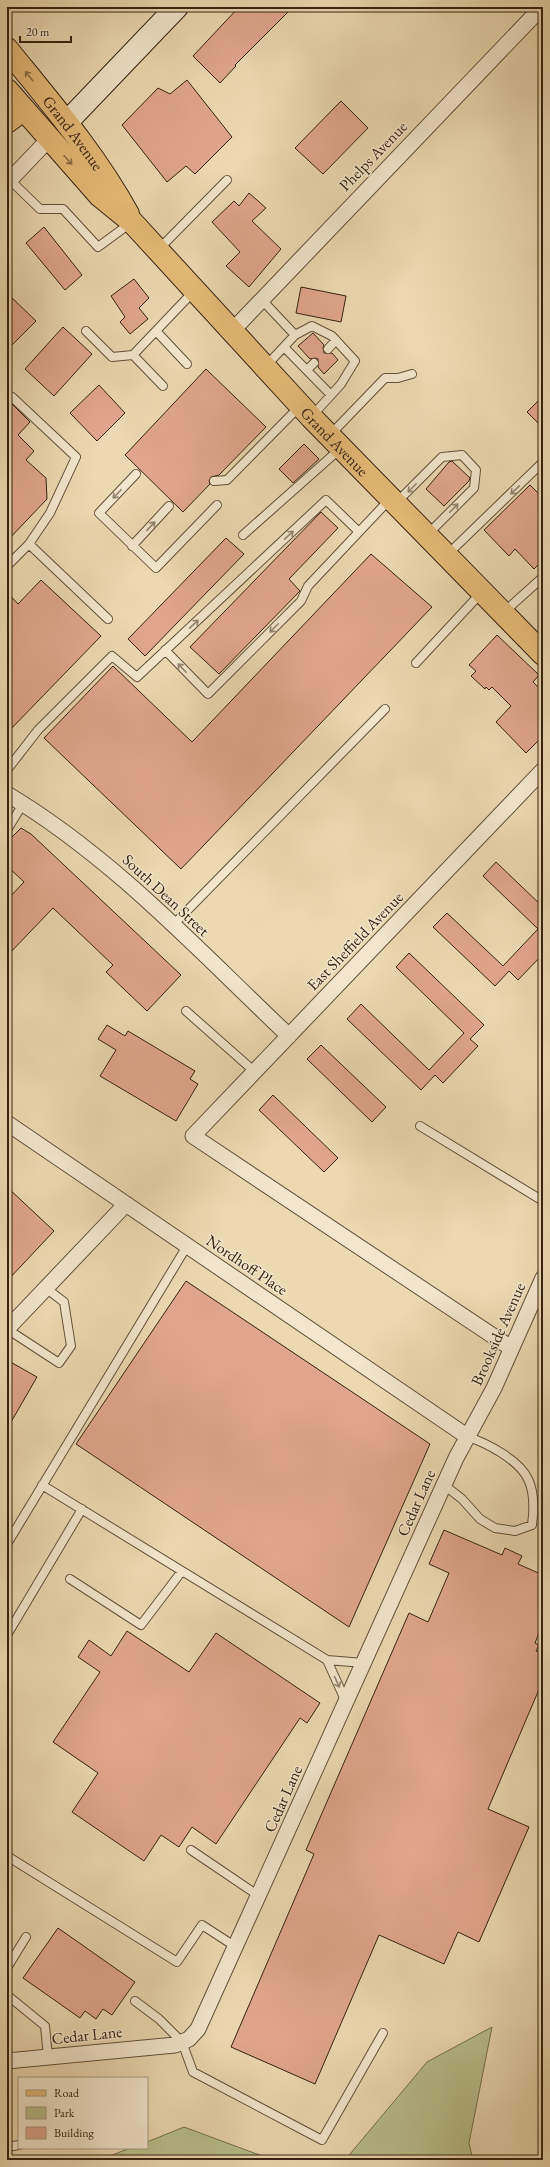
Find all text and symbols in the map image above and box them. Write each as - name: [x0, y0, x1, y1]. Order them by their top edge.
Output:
- scale bar: [20, 18, 71, 44]
- text: 20 m: [26, 24, 50, 40]
- one-way arrow: [25, 71, 34, 82]
- street label: Grand Avenue: [38, 91, 109, 175]
- street label: Phelps Avenue: [334, 116, 412, 196]
- one-way arrow: [63, 155, 72, 165]
- street label: Grand Avenue: [296, 402, 374, 481]
- one-way arrow: [407, 483, 417, 493]
- one-way arrow: [510, 485, 520, 494]
- one-way arrow: [113, 489, 122, 499]
- one-way arrow: [449, 503, 459, 513]
- one-way arrow: [146, 521, 156, 531]
- one-way arrow: [284, 530, 294, 540]
- one-way arrow: [189, 619, 199, 628]
- one-way arrow: [269, 623, 279, 633]
- one-way arrow: [177, 663, 187, 673]
- street label: South Dean Street: [118, 849, 214, 941]
- street label: East Sheffield Avenue: [302, 887, 408, 995]
- street label: Nordhoff Place: [202, 1230, 292, 1300]
- street label: Brookside Avenue: [466, 1279, 530, 1389]
- street label: Cedar Lane: [392, 1466, 440, 1540]
- one-way arrow: [333, 1675, 341, 1687]
- street label: Cedar Lane: [259, 1762, 307, 1836]
- street label: Cedar Lane: [51, 2021, 123, 2049]
- legend: [18, 2077, 148, 2149]
- text: Road: [54, 2085, 80, 2101]
- text: Park: [54, 2105, 75, 2121]
- text: Building: [54, 2125, 95, 2141]

